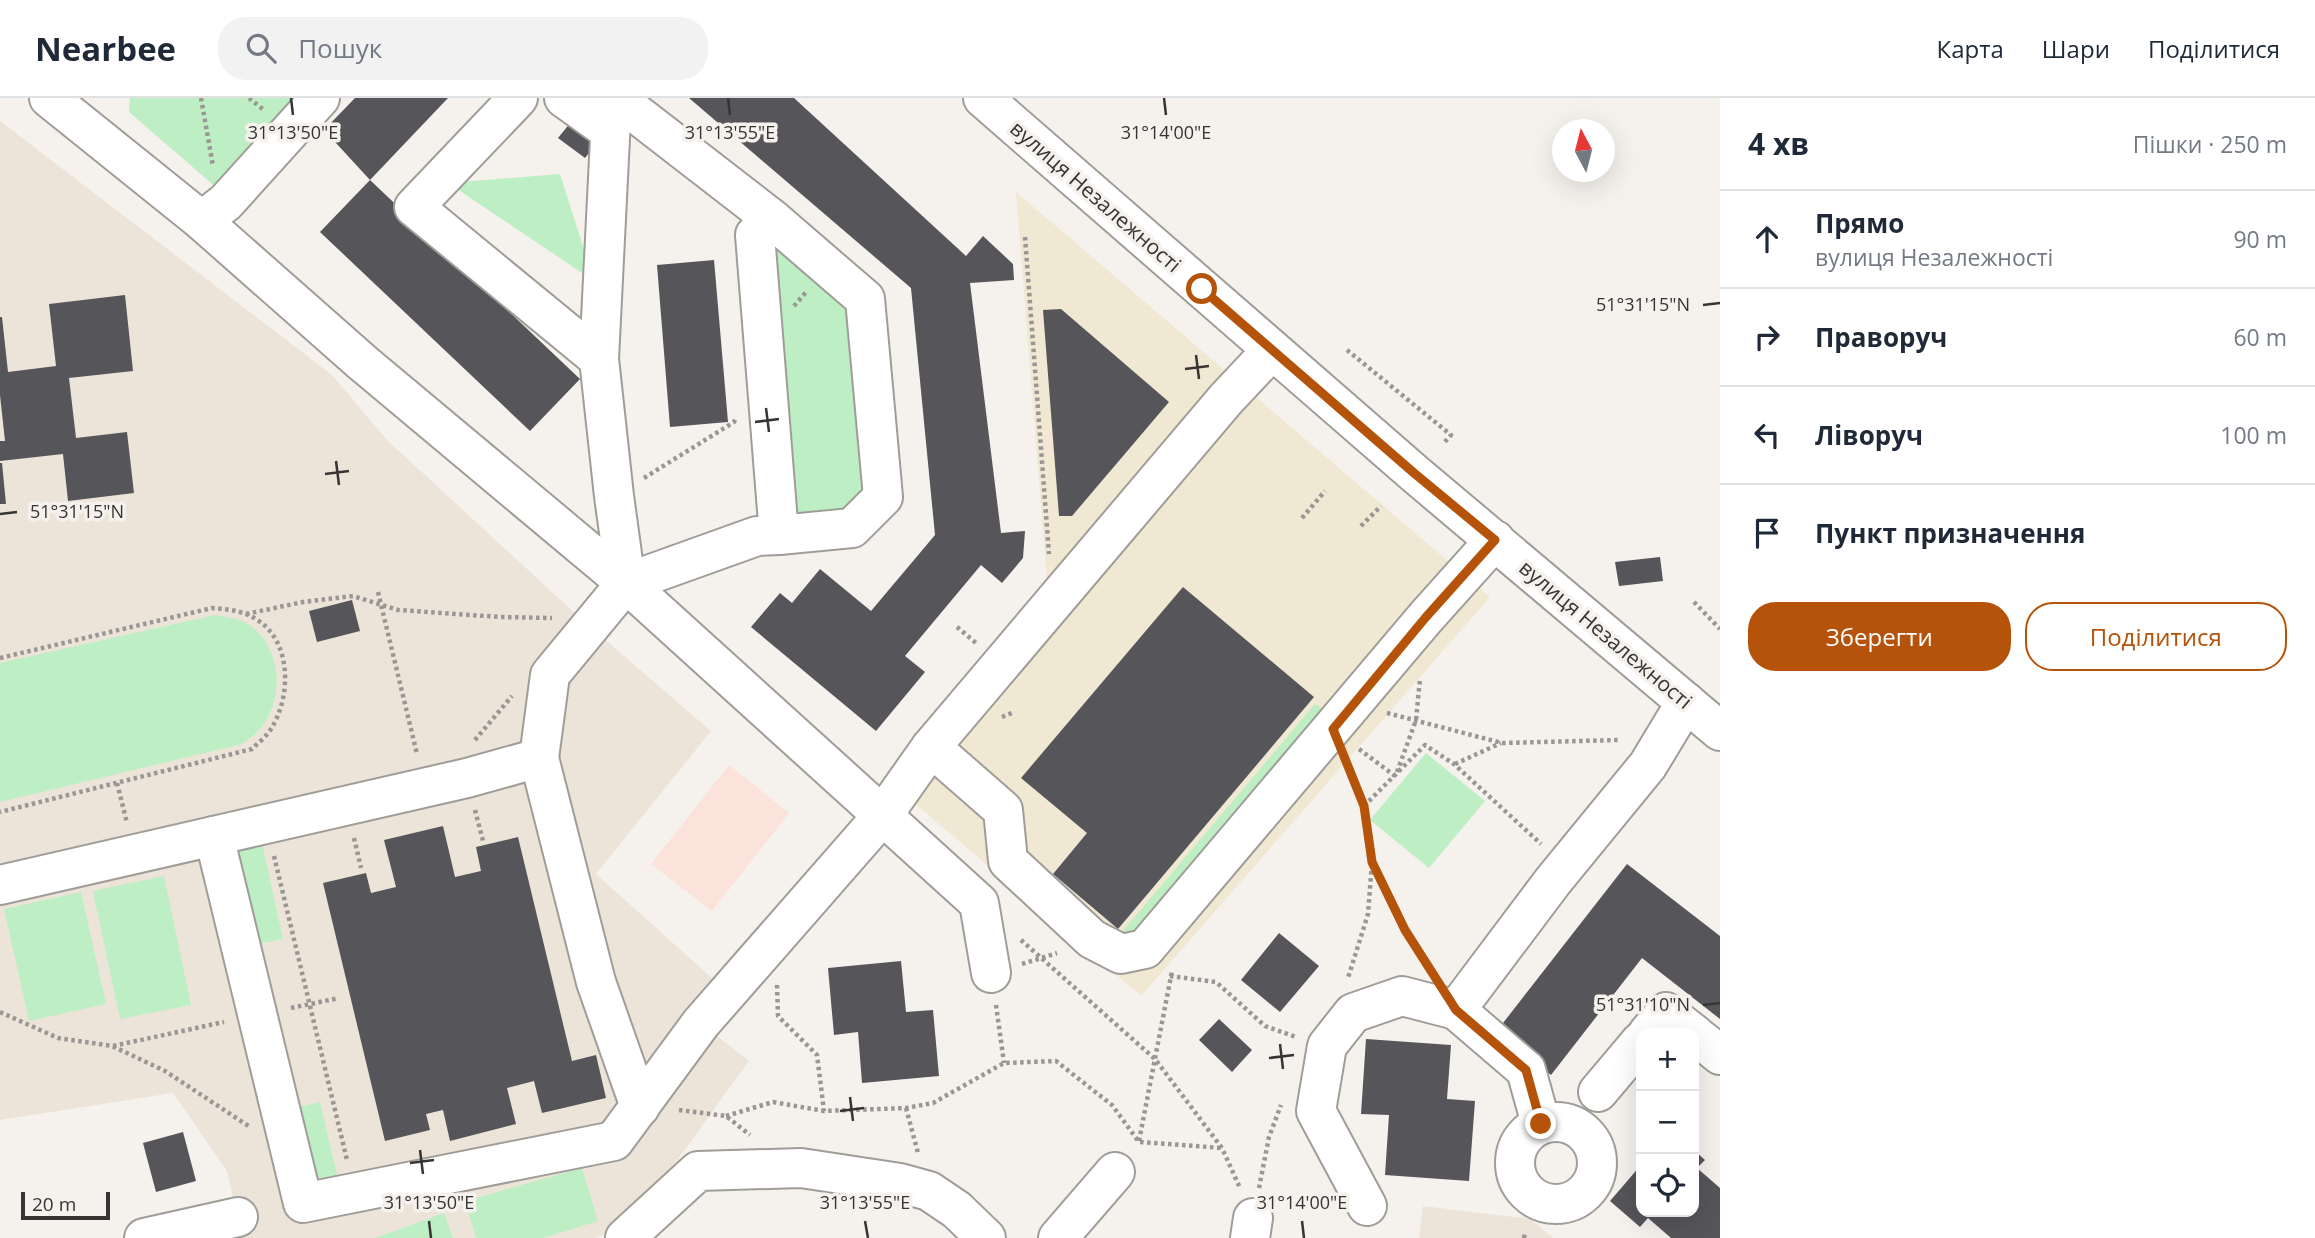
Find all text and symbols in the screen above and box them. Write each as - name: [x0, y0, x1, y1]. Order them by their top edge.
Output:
- search box: [218, 17, 708, 80]
- text: Nearbee: [35, 26, 176, 71]
- icon: search: [242, 29, 280, 67]
- text: Пошук: [298, 30, 382, 66]
- text: Карта: [1937, 32, 2004, 65]
- text: Шари: [2042, 32, 2110, 65]
- text: Поділитися: [2148, 32, 2280, 65]
- street label: вулиця Незалежності: [1005, 114, 1187, 278]
- north arrow: [1552, 119, 1615, 182]
- text: 31°13'50"E: [248, 120, 338, 144]
- text: 31°13'55"E: [685, 120, 775, 144]
- text: 31°14'00"E: [1121, 120, 1211, 144]
- text: 4 хв: [1748, 123, 1809, 164]
- text: Пішки · 250 m: [2133, 128, 2287, 160]
- text: Прямо: [1815, 205, 1904, 241]
- icon: ahead: [1748, 220, 1786, 258]
- text: 90 m: [2233, 223, 2287, 255]
- text: вулиця Незалежності: [1815, 241, 2053, 273]
- route start: [1186, 273, 1217, 304]
- text: 51°31'15"N: [1596, 292, 1690, 316]
- icon: right: [1748, 318, 1786, 356]
- text: Праворуч: [1815, 319, 1947, 355]
- text: 60 m: [2233, 321, 2287, 353]
- icon: left: [1748, 416, 1786, 454]
- text: Ліворуч: [1815, 417, 1923, 453]
- text: 100 m: [2220, 419, 2287, 451]
- text: 51°31'15"N: [30, 499, 124, 523]
- icon: arrive: [1748, 514, 1786, 552]
- text: Пункт призначення: [1815, 515, 2085, 551]
- street label: вулиця Незалежності: [1514, 553, 1698, 715]
- button: Зберегти: [1748, 602, 2011, 671]
- button: Поділитися: [2025, 602, 2287, 671]
- text: 51°31'10"N: [1596, 992, 1690, 1016]
- map controls: [1636, 1028, 1699, 1217]
- button: +: [1636, 1028, 1699, 1091]
- button: −: [1636, 1091, 1699, 1154]
- route end: [1525, 1108, 1556, 1139]
- button: locate: [1636, 1154, 1699, 1217]
- scale bar: [21, 1189, 110, 1221]
- text: 31°13'50"E: [384, 1190, 474, 1214]
- text: 31°13'55"E: [820, 1190, 910, 1214]
- text: 31°14'00"E: [1257, 1190, 1347, 1214]
- text: 20 m: [32, 1191, 76, 1217]

